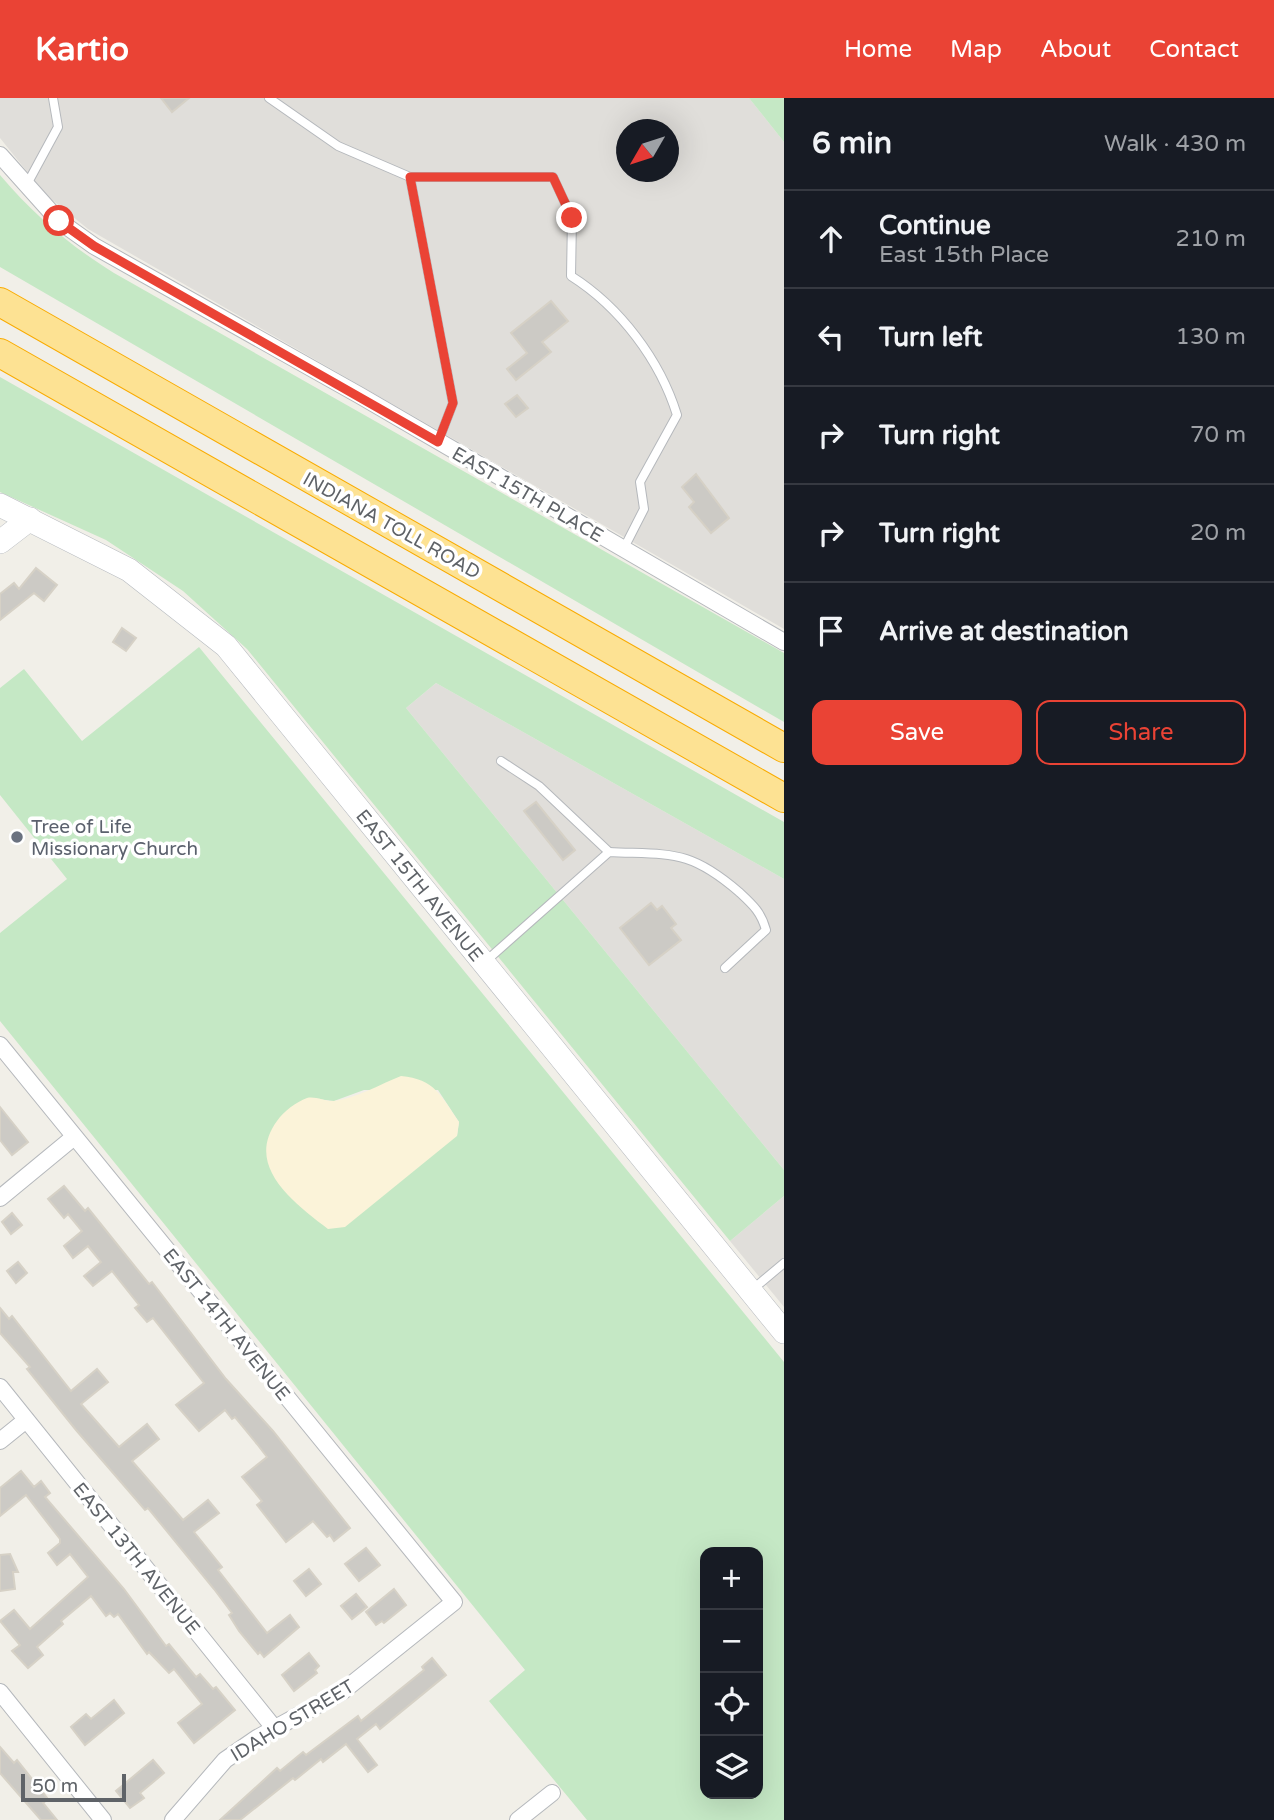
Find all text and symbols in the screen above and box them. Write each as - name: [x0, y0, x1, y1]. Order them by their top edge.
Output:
- text: Kartio: [35, 30, 129, 69]
- text: Home: [844, 35, 912, 64]
- text: Map: [950, 35, 1002, 64]
- text: About: [1040, 35, 1111, 64]
- text: Contact: [1149, 35, 1239, 64]
- north arrow: [616, 119, 679, 182]
- text: 6 min: [812, 125, 892, 162]
- text: Walk · 430 m: [1104, 130, 1246, 158]
- route end: [556, 202, 587, 233]
- route start: [43, 205, 74, 236]
- text: Continue: [879, 210, 991, 241]
- icon: ahead: [812, 220, 850, 258]
- text: 210 m: [1176, 225, 1246, 253]
- text: East 15th Place: [879, 241, 1049, 269]
- icon: left: [812, 318, 850, 356]
- text: Turn left: [879, 322, 982, 353]
- text: 130 m: [1176, 323, 1246, 351]
- icon: right: [812, 416, 850, 454]
- text: Turn right: [879, 420, 1000, 451]
- text: 70 m: [1190, 421, 1246, 449]
- street label: EAST 15TH PLACE: [448, 443, 607, 547]
- street label: INDIANA TOLL ROAD: [299, 468, 484, 584]
- icon: right: [812, 514, 850, 552]
- text: Turn right: [879, 518, 1000, 549]
- text: 20 m: [1190, 519, 1246, 547]
- icon: arrive: [812, 612, 850, 650]
- text: Arrive at destination: [879, 616, 1129, 647]
- button: Save: [812, 700, 1022, 765]
- button: Share: [1036, 700, 1246, 765]
- street label: EAST 15TH AVENUE: [351, 805, 487, 966]
- place label: Tree of Life Missionary Church: [31, 816, 198, 860]
- marker: Tree of Life Missionary Church: [9, 829, 25, 845]
- street label: EAST 14TH AVENUE: [158, 1244, 294, 1405]
- street label: EAST 13TH AVENUE: [68, 1478, 204, 1639]
- map controls: [700, 1547, 763, 1799]
- button: +: [700, 1547, 763, 1610]
- button: −: [700, 1610, 763, 1673]
- button: locate: [700, 1673, 763, 1736]
- street label: IDAHO STREET: [227, 1675, 359, 1766]
- button: layers: [700, 1736, 763, 1799]
- scale bar: [21, 1771, 126, 1803]
- text: 50 m: [32, 1775, 78, 1797]

